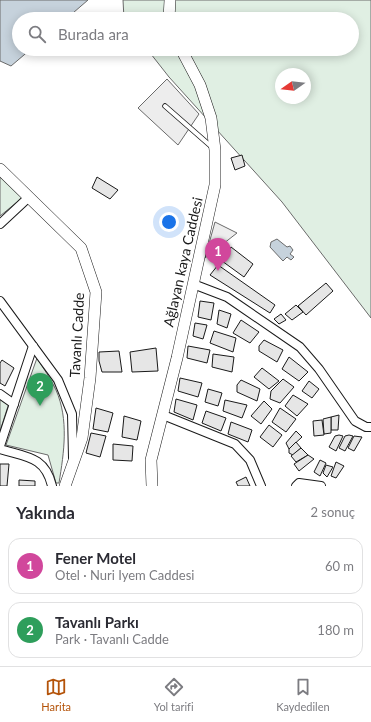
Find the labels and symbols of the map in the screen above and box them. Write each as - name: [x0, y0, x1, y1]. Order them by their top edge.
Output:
- north arrow: [275, 68, 311, 104]
- street label: Ağlayan kaya Caddesi: [159, 195, 206, 328]
- your location: [159, 212, 179, 232]
- pin: 1: [205, 238, 231, 271]
- street label: Tavanlı Cadde: [66, 292, 87, 378]
- pin: 2: [27, 373, 53, 406]

